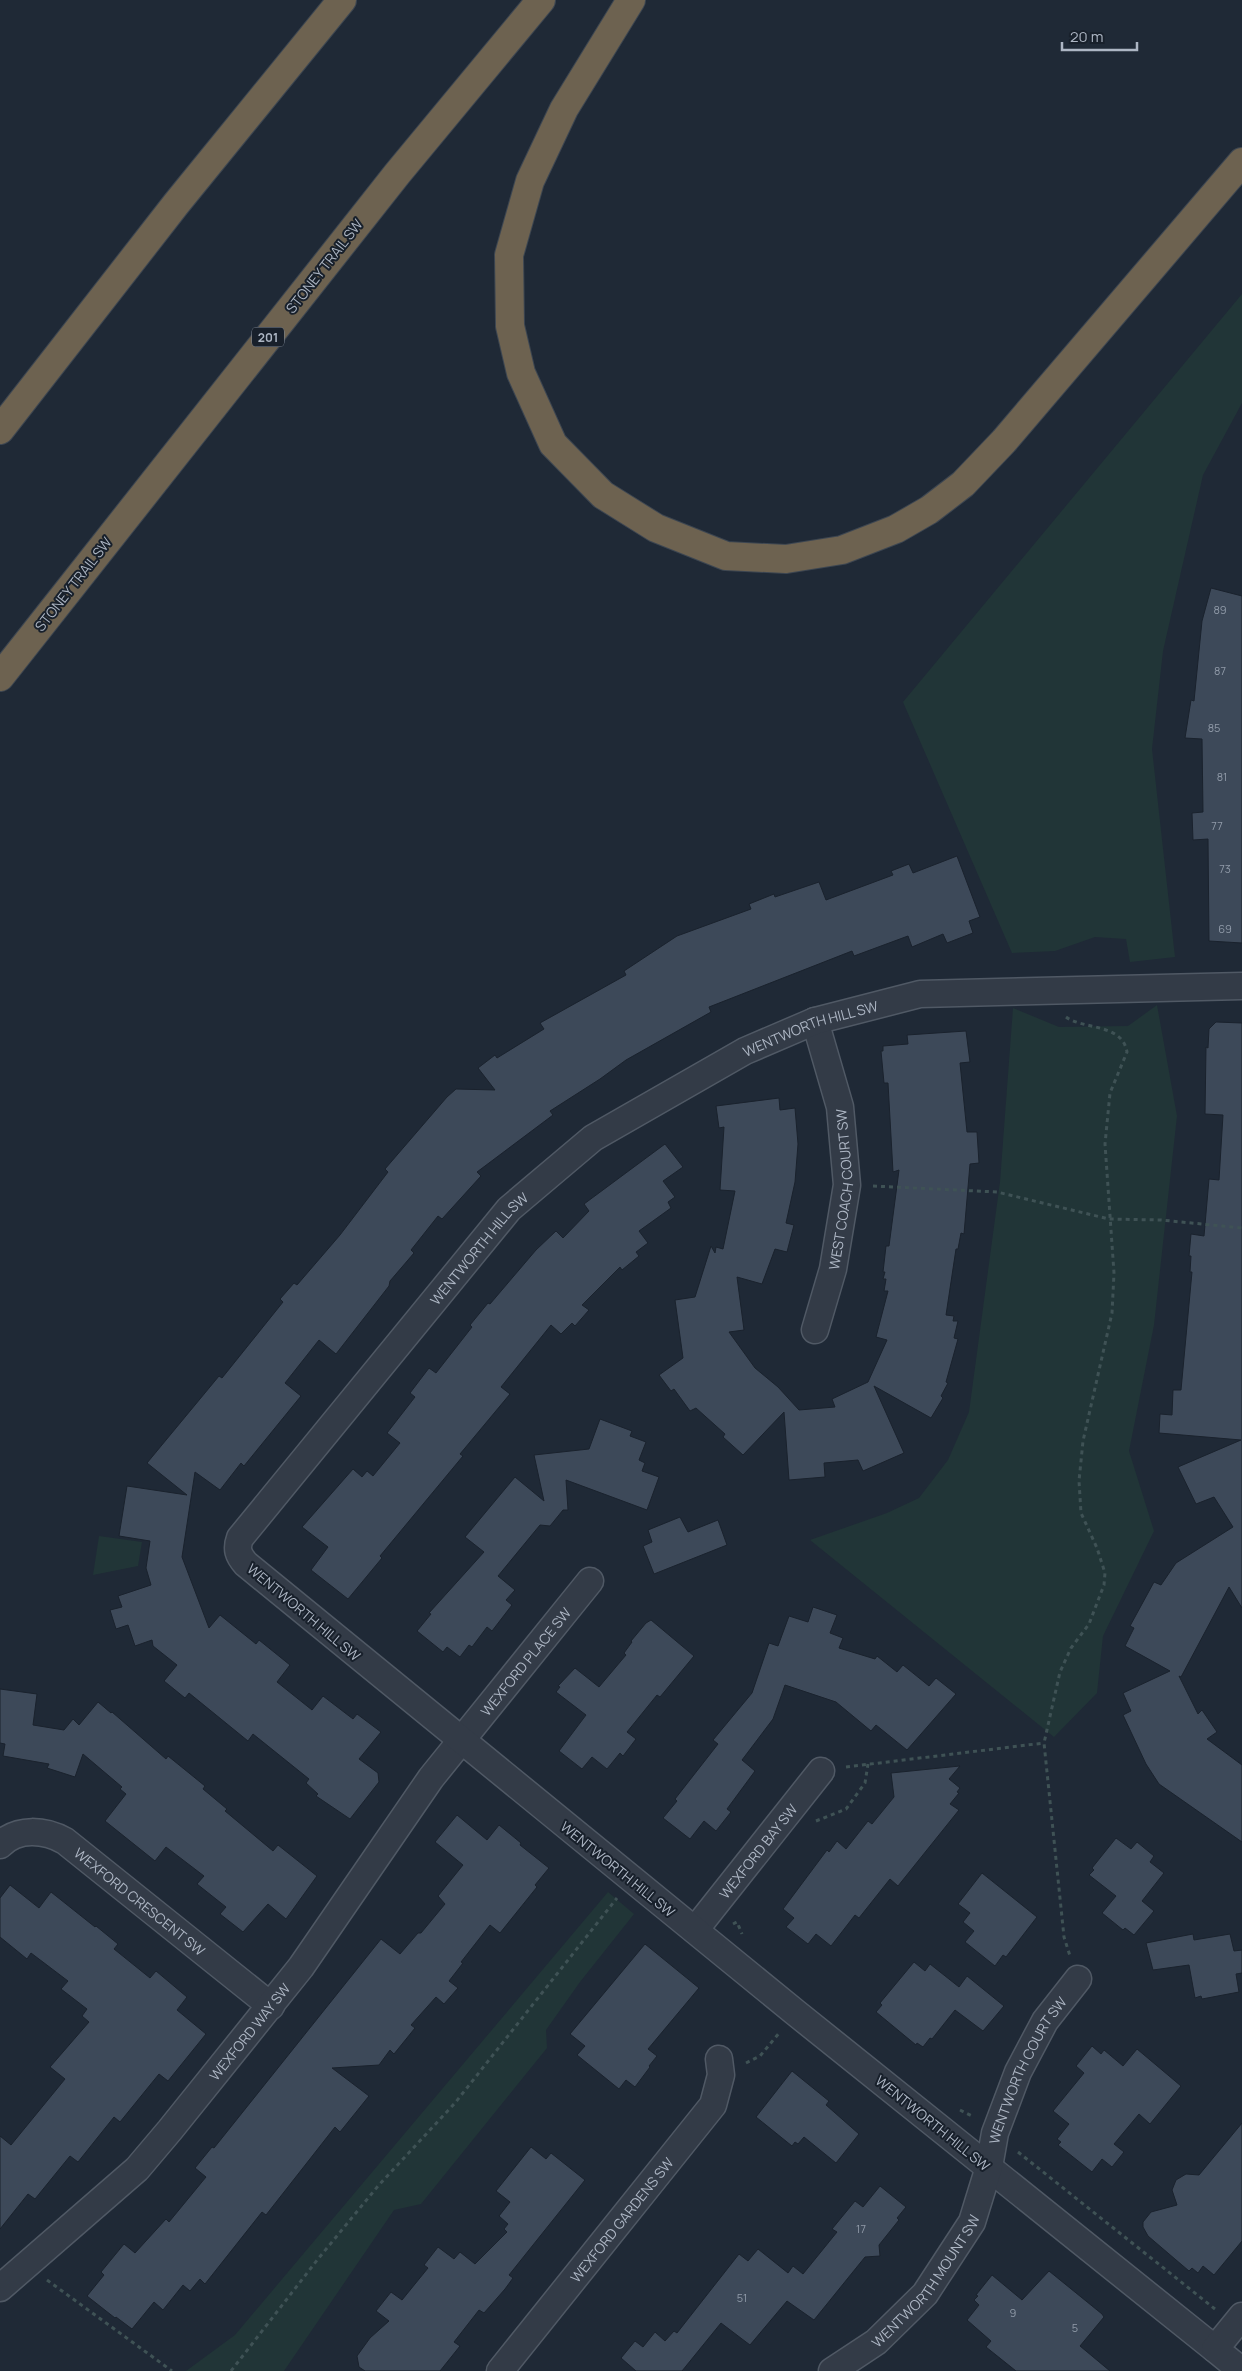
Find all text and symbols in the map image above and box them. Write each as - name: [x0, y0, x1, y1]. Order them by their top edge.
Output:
- scale bar: [1062, 20, 1137, 52]
- text: 20 m: [1070, 26, 1103, 47]
- street label: STONEY TRAIL SW: [281, 215, 367, 317]
- road number: 201: [252, 328, 284, 347]
- street label: STONEY TRAIL SW: [30, 533, 116, 635]
- house number: 89: [1213, 602, 1227, 617]
- house number: 87: [1214, 663, 1226, 678]
- house number: 85: [1208, 720, 1220, 735]
- house number: 81: [1217, 769, 1227, 784]
- house number: 77: [1211, 818, 1223, 833]
- house number: 73: [1219, 861, 1231, 876]
- house number: 69: [1218, 921, 1232, 936]
- street label: WENTWORTH HILL SW: [740, 996, 880, 1060]
- street label: WEST COACH COURT SW: [824, 1108, 857, 1271]
- street label: WENTWORTH HILL SW: [425, 1188, 532, 1308]
- street label: WENTWORTH HILL SW: [243, 1559, 365, 1665]
- street label: WEXFORD PLACE SW: [476, 1603, 575, 1720]
- street label: WEXFORD BAY SW: [714, 1799, 801, 1902]
- street label: WENTWORTH HILL SW: [557, 1817, 679, 1921]
- street label: WEXFORD CRESCENT SW: [71, 1843, 209, 1959]
- street label: WEXFORD WAY SW: [204, 1979, 294, 2084]
- street label: WENTWORTH COURT SW: [984, 1992, 1070, 2145]
- street label: WENTWORTH HILL SW: [872, 2071, 994, 2175]
- street label: WEXFORD GARDENS SW: [565, 2153, 677, 2286]
- street label: WENTWORTH MOUNT SW: [867, 2212, 983, 2351]
- house number: 17: [856, 2221, 866, 2236]
- house number: 51: [737, 2290, 747, 2305]
- house number: 9: [1010, 2305, 1017, 2320]
- house number: 5: [1072, 2320, 1078, 2335]

